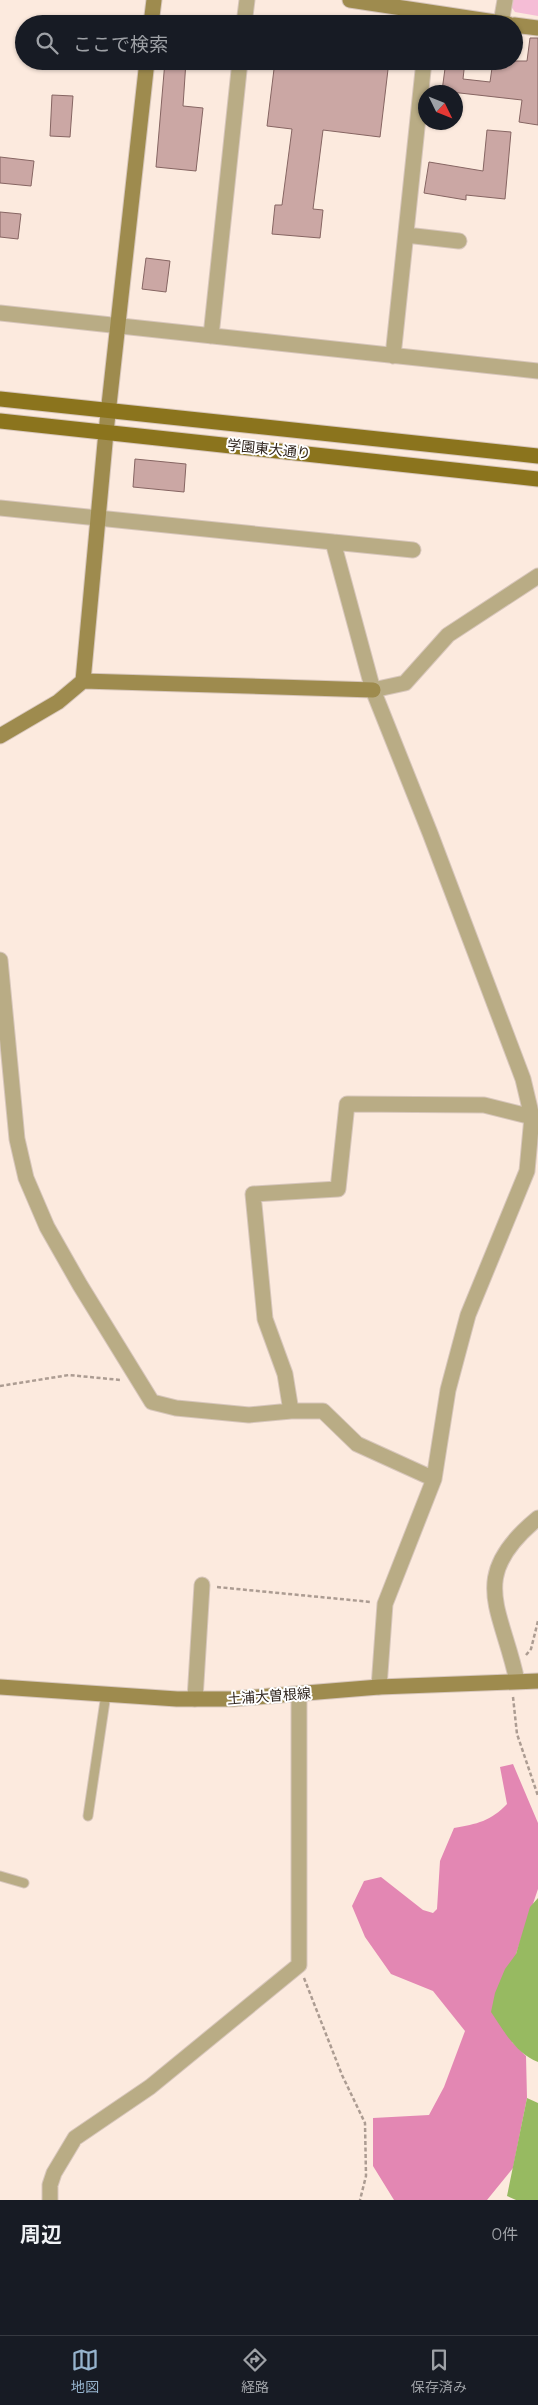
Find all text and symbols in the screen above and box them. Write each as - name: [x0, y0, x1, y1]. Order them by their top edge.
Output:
- search box: [15, 15, 523, 70]
- icon: search: [33, 29, 61, 57]
- text: ここで検索: [73, 33, 168, 56]
- north arrow: [418, 85, 463, 130]
- street label: 学園東大通り: [226, 436, 312, 462]
- street label: 土浦大曽根線: [226, 1684, 312, 1708]
- text: 周辺: [20, 2222, 62, 2247]
- text: 0件: [491, 2225, 518, 2244]
- tab: 地図: [71, 2346, 99, 2396]
- tab: 経路: [241, 2346, 269, 2396]
- tab: 保存済み: [411, 2346, 467, 2396]

